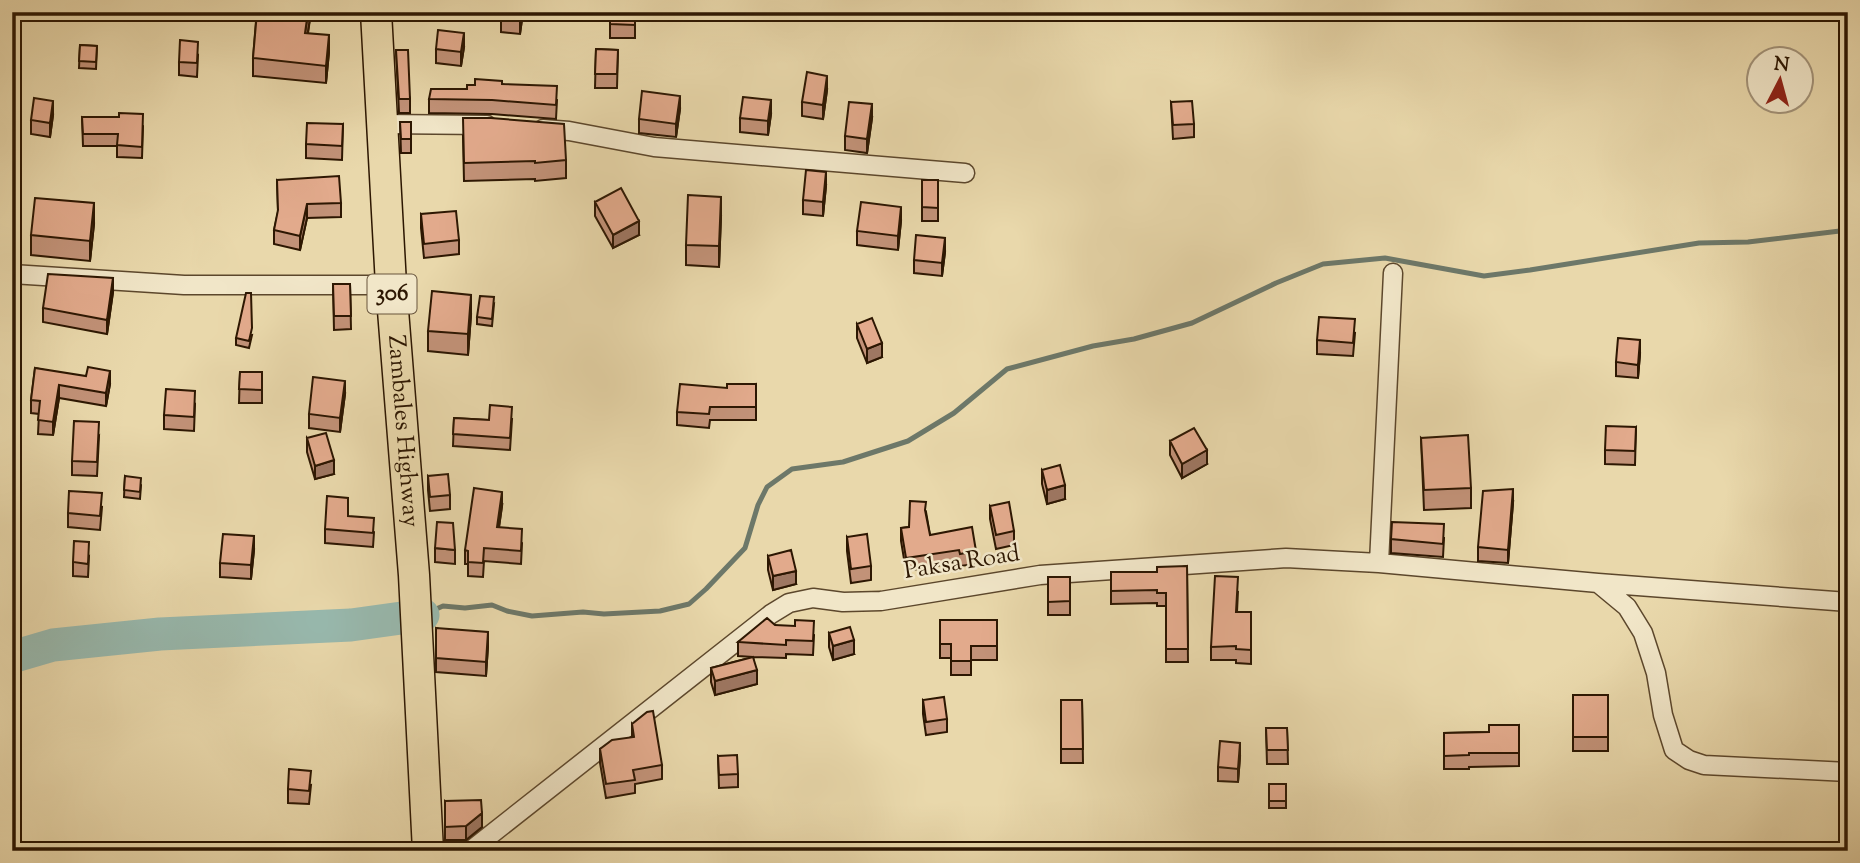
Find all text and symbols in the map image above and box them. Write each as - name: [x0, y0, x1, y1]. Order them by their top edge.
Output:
- north arrow: [1744, 46, 1814, 116]
- text: N: [1773, 51, 1790, 80]
- road number: 306: [368, 274, 416, 314]
- street label: Zambales Highway: [378, 334, 427, 528]
- street label: Paksa Road: [902, 537, 1023, 589]

